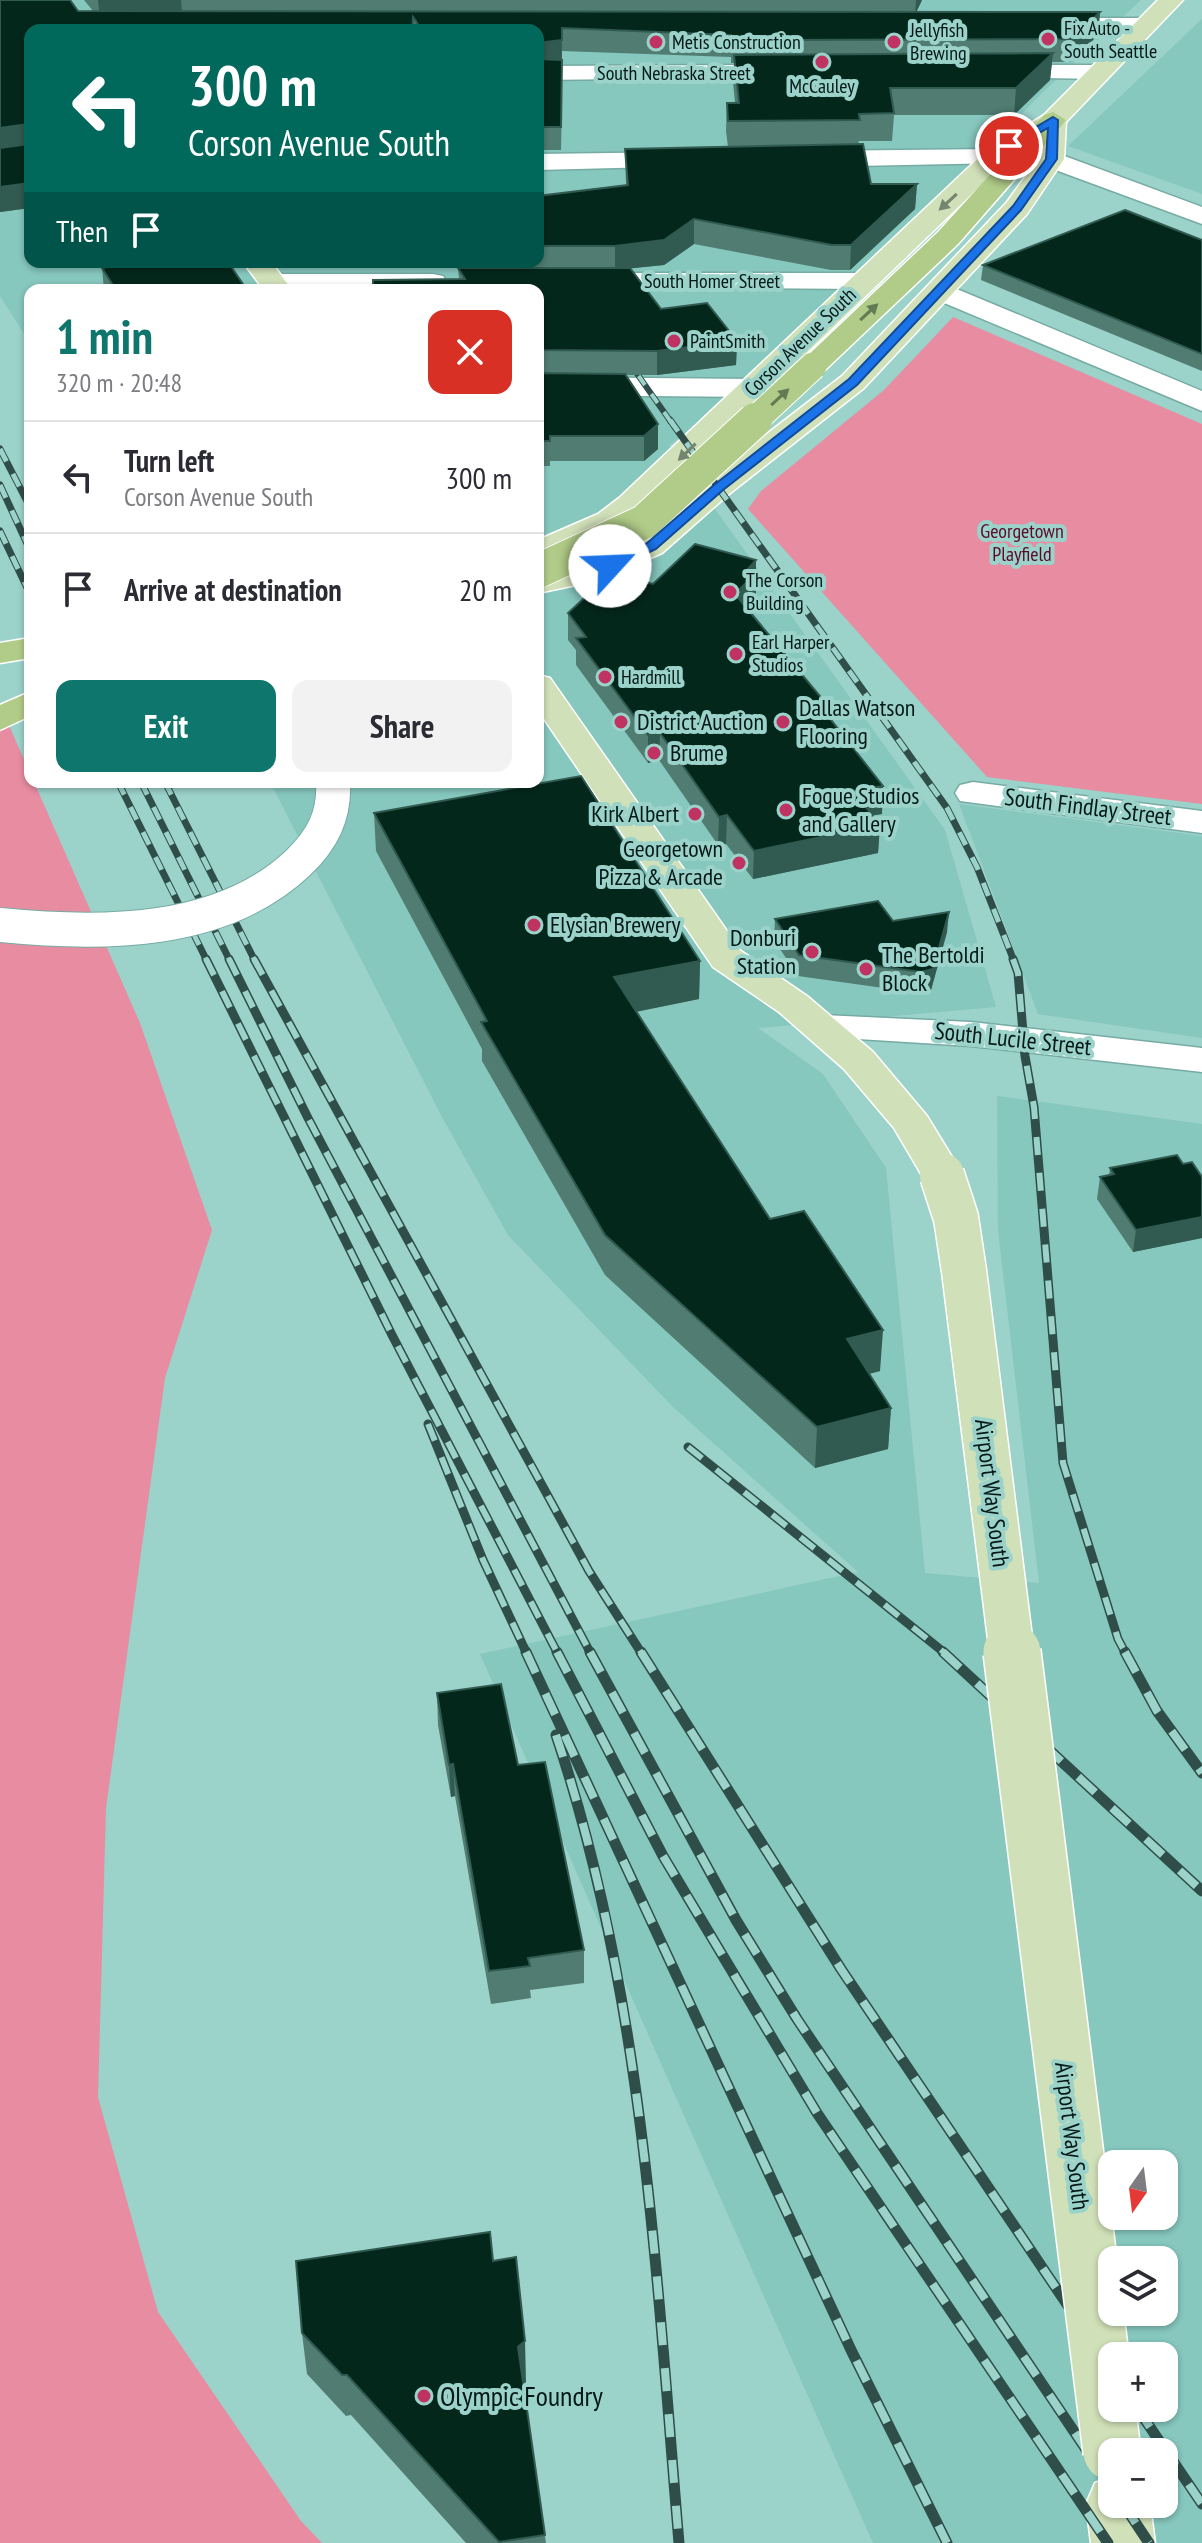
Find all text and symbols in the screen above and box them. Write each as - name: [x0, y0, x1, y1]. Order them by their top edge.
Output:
- place label: Fix Auto - South Seattle: [1064, 15, 1157, 64]
- place label: Jellyfish Brewing: [909, 17, 967, 66]
- place label: Metis Construction: [672, 29, 801, 55]
- marker: Fix Auto - South Seattle: [1039, 30, 1057, 48]
- marker: Metis Construction: [647, 33, 665, 51]
- marker: Jellyfish Brewing: [885, 33, 903, 51]
- text: 300 m: [188, 49, 317, 121]
- marker: McCauley: [813, 53, 831, 71]
- icon: left: [56, 56, 160, 160]
- street label: South Nebraska Street: [597, 60, 751, 86]
- place label: McCauley: [789, 73, 855, 99]
- pin: [975, 112, 1043, 180]
- text: Corson Avenue South: [188, 119, 450, 166]
- icon: arrive: [987, 124, 1031, 168]
- one-way arrow: [939, 192, 958, 210]
- icon: arrive: [124, 208, 168, 252]
- text: Then: [56, 211, 108, 250]
- street label: South Homer Street: [644, 268, 781, 294]
- street label: Corson Avenue South: [739, 282, 861, 402]
- one-way arrow: [860, 304, 879, 322]
- text: 1 min: [56, 305, 153, 367]
- button: close: [428, 310, 512, 394]
- place label: PaintSmith: [690, 328, 765, 354]
- marker: PaintSmith: [665, 332, 683, 350]
- text: 320 m · 20:48: [56, 366, 182, 399]
- one-way arrow: [770, 388, 789, 406]
- text: Turn left: [124, 441, 214, 480]
- one-way arrow: [678, 442, 697, 461]
- icon: left: [56, 455, 100, 499]
- text: 300 m: [446, 458, 512, 497]
- text: Corson Avenue South: [124, 480, 313, 513]
- park label: Georgetown Playfield: [980, 518, 1064, 567]
- position arrow: [568, 524, 652, 608]
- icon: arrive: [56, 567, 100, 611]
- place label: The Corson Building: [746, 567, 823, 616]
- text: Arrive at destination: [124, 570, 342, 609]
- text: 20 m: [459, 570, 512, 609]
- marker: The Corson Building: [721, 583, 739, 601]
- place label: Earl Harper Studios: [752, 629, 830, 678]
- marker: Earl Harper Studios: [727, 645, 745, 663]
- place label: Hardmill: [621, 664, 681, 690]
- marker: Hardmill: [596, 668, 614, 686]
- button: Exit: [56, 680, 276, 772]
- button: Share: [292, 680, 512, 772]
- place label: Dallas Watson Flooring: [799, 692, 915, 751]
- place label: District Auction: [637, 706, 764, 737]
- marker: District Auction: [612, 713, 630, 731]
- marker: Dallas Watson Flooring: [774, 713, 792, 731]
- place label: Brume: [670, 737, 724, 768]
- marker: Brume: [645, 744, 663, 762]
- place label: Fogue Studios and Gallery: [802, 780, 919, 839]
- street label: South Findlay Street: [1003, 781, 1174, 832]
- place label: Kirk Albert: [591, 798, 679, 829]
- marker: Fogue Studios and Gallery: [777, 801, 795, 819]
- marker: Kirk Albert: [686, 805, 704, 823]
- place label: Georgetown Pizza & Arcade: [598, 833, 723, 892]
- marker: Georgetown Pizza & Arcade: [730, 854, 748, 872]
- place label: Elysian Brewery: [550, 909, 681, 940]
- marker: Elysian Brewery: [525, 916, 543, 934]
- place label: Donburi Station: [730, 922, 796, 981]
- place label: The Bertoldi Block: [882, 939, 985, 998]
- marker: Donburi Station: [803, 943, 821, 961]
- marker: The Bertoldi Block: [857, 960, 875, 978]
- street label: South Lucile Street: [933, 1015, 1093, 1062]
- street label: Airport Way South: [968, 1417, 1017, 1569]
- street label: Airport Way South: [1048, 2060, 1097, 2212]
- north arrow: [1098, 2150, 1178, 2230]
- map controls: [1098, 2150, 1178, 2518]
- button: layers: [1098, 2246, 1178, 2326]
- button: +: [1098, 2342, 1178, 2422]
- place label: Olympic Foundry: [440, 2377, 603, 2414]
- marker: Olympic Foundry: [415, 2387, 433, 2405]
- button: −: [1098, 2438, 1178, 2518]

